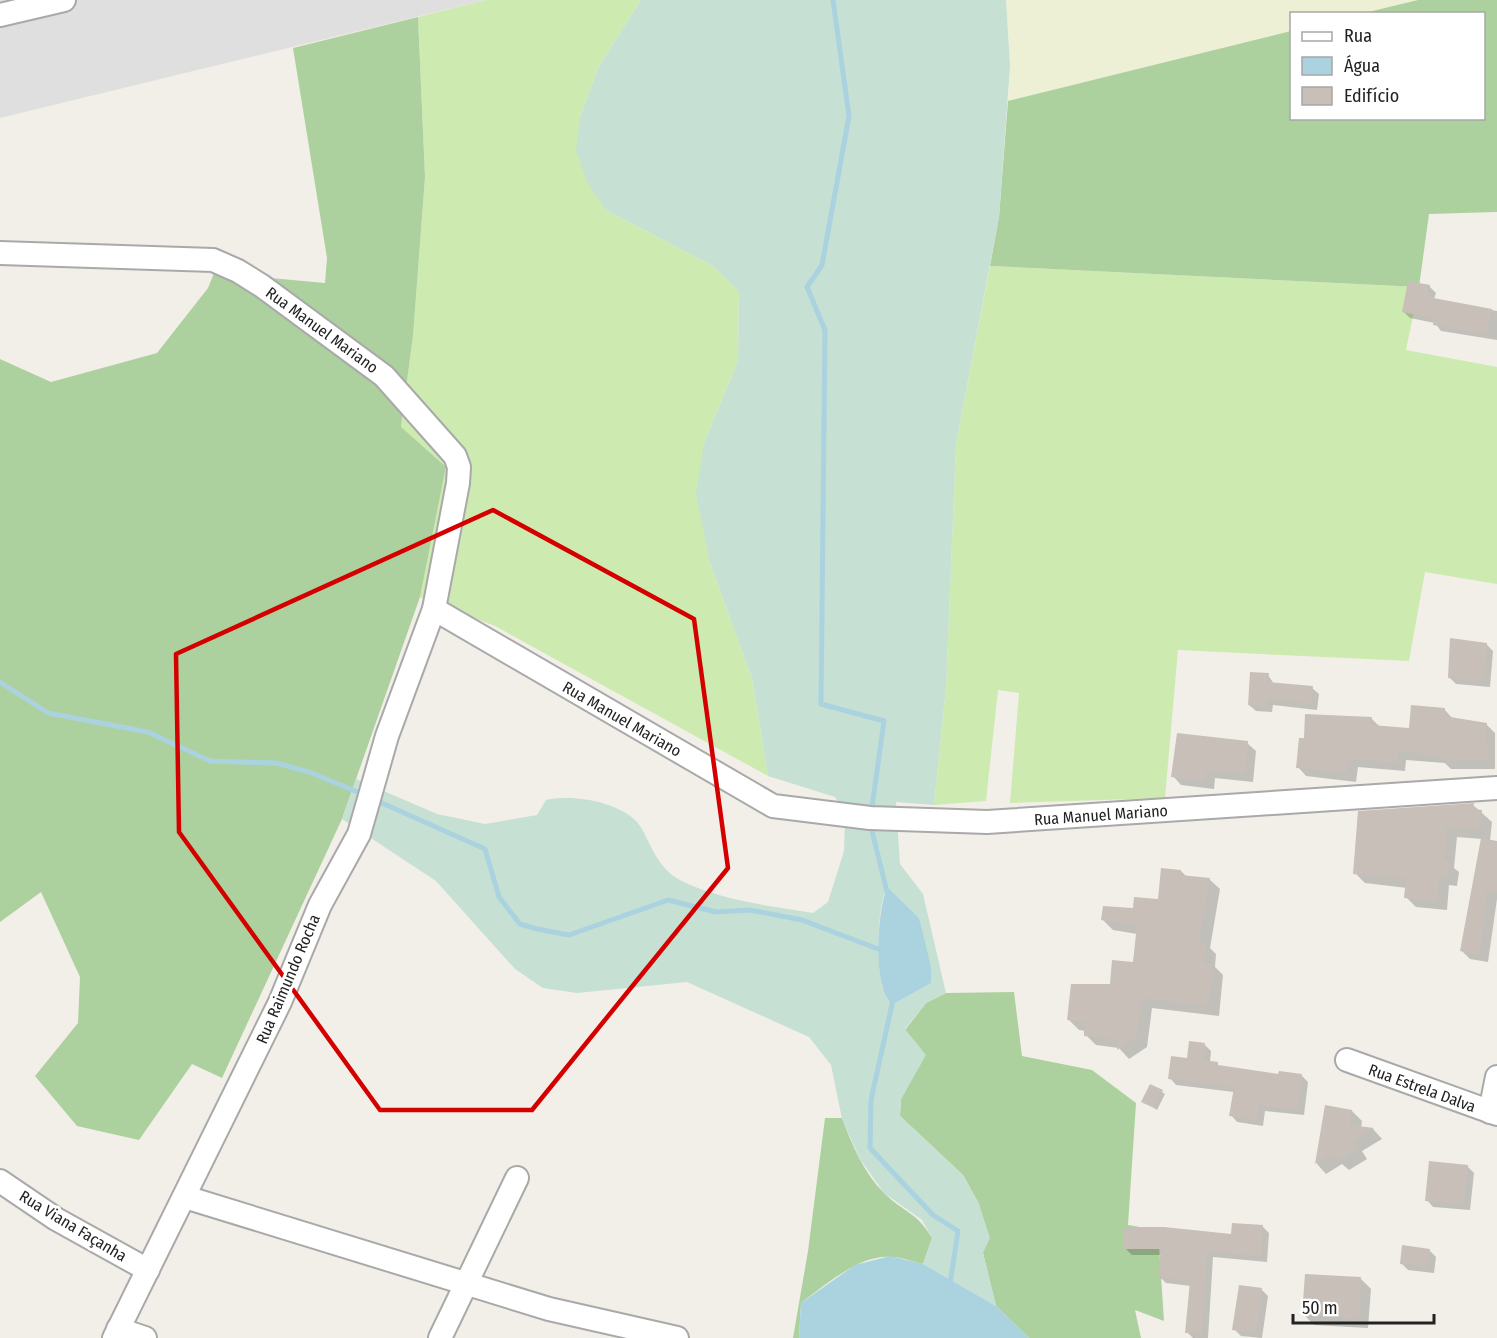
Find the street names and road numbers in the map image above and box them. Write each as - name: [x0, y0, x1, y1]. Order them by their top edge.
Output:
- street label: Rua Manuel Mariano: [262, 283, 382, 377]
- street label: Rua Manuel Mariano: [559, 677, 685, 761]
- street label: Rua Manuel Mariano: [1033, 801, 1169, 829]
- street label: Rua Raimundo Rocha: [252, 911, 324, 1047]
- street label: Rua Estrela Dalva: [1366, 1060, 1478, 1116]
- street label: Rua Viana Façanha: [16, 1186, 130, 1266]

